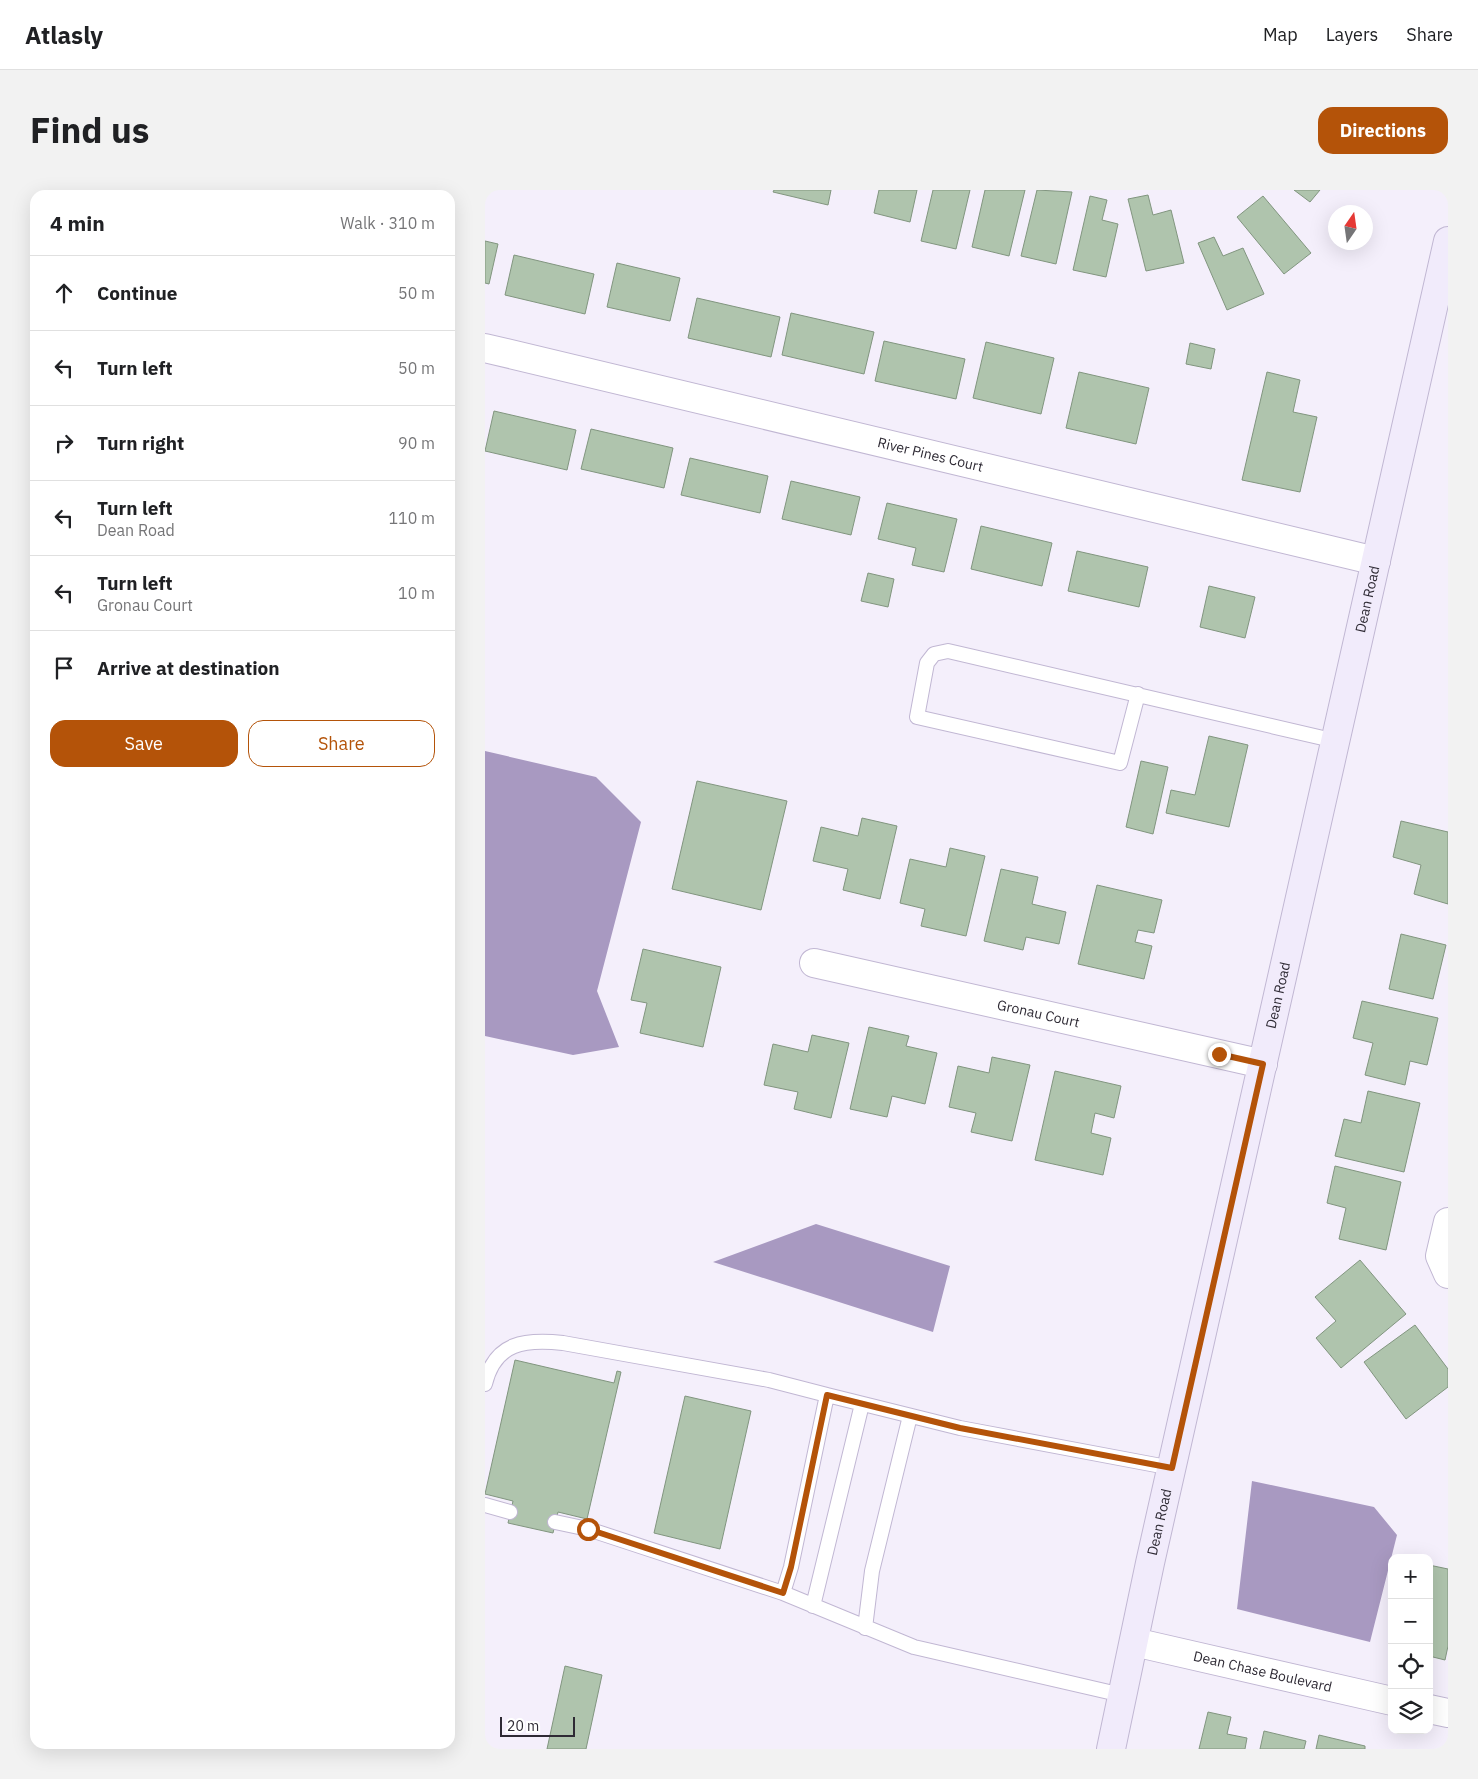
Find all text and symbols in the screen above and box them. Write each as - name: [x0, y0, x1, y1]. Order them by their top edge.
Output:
- text: Atlasly: [25, 19, 103, 51]
- text: Map: [1263, 23, 1298, 46]
- text: Layers: [1326, 23, 1378, 46]
- text: Share: [1406, 23, 1453, 46]
- text: Find us: [30, 107, 149, 153]
- button: Directions: [1318, 107, 1448, 154]
- north arrow: [1328, 205, 1373, 250]
- text: 4 min: [50, 209, 105, 237]
- text: Walk · 310 m: [340, 213, 435, 233]
- icon: ahead: [50, 279, 78, 307]
- text: Continue: [97, 281, 177, 305]
- text: 50 m: [398, 283, 435, 303]
- icon: left: [50, 354, 78, 382]
- text: Turn left: [97, 356, 173, 380]
- text: 50 m: [398, 358, 435, 378]
- icon: right: [50, 429, 78, 457]
- text: Turn right: [97, 431, 184, 455]
- text: 90 m: [398, 433, 435, 453]
- street label: River Pines Court: [876, 433, 985, 476]
- text: Turn left: [97, 496, 173, 520]
- icon: left: [50, 504, 78, 532]
- text: 110 m: [388, 508, 435, 528]
- text: Dean Road: [97, 520, 175, 540]
- street label: Dean Road: [1351, 564, 1384, 634]
- text: Turn left: [97, 571, 173, 595]
- icon: left: [50, 579, 78, 607]
- text: 10 m: [398, 583, 435, 603]
- text: Gronau Court: [97, 595, 193, 615]
- icon: arrive: [50, 654, 78, 682]
- text: Arrive at destination: [97, 656, 280, 680]
- button: Save: [50, 720, 238, 767]
- button: Share: [248, 720, 435, 767]
- street label: Dean Road: [1262, 960, 1294, 1030]
- street label: Gronau Court: [995, 995, 1081, 1031]
- route end: [1208, 1043, 1231, 1066]
- street label: Dean Road: [1143, 1487, 1175, 1557]
- route start: [577, 1518, 600, 1541]
- map controls: [1388, 1554, 1433, 1734]
- button: +: [1388, 1554, 1433, 1599]
- button: −: [1388, 1599, 1433, 1644]
- button: locate: [1388, 1644, 1433, 1689]
- street label: Dean Chase Boulevard: [1192, 1647, 1334, 1696]
- button: layers: [1388, 1689, 1433, 1734]
- scale bar: [500, 1714, 575, 1737]
- text: 20 m: [507, 1717, 539, 1735]

